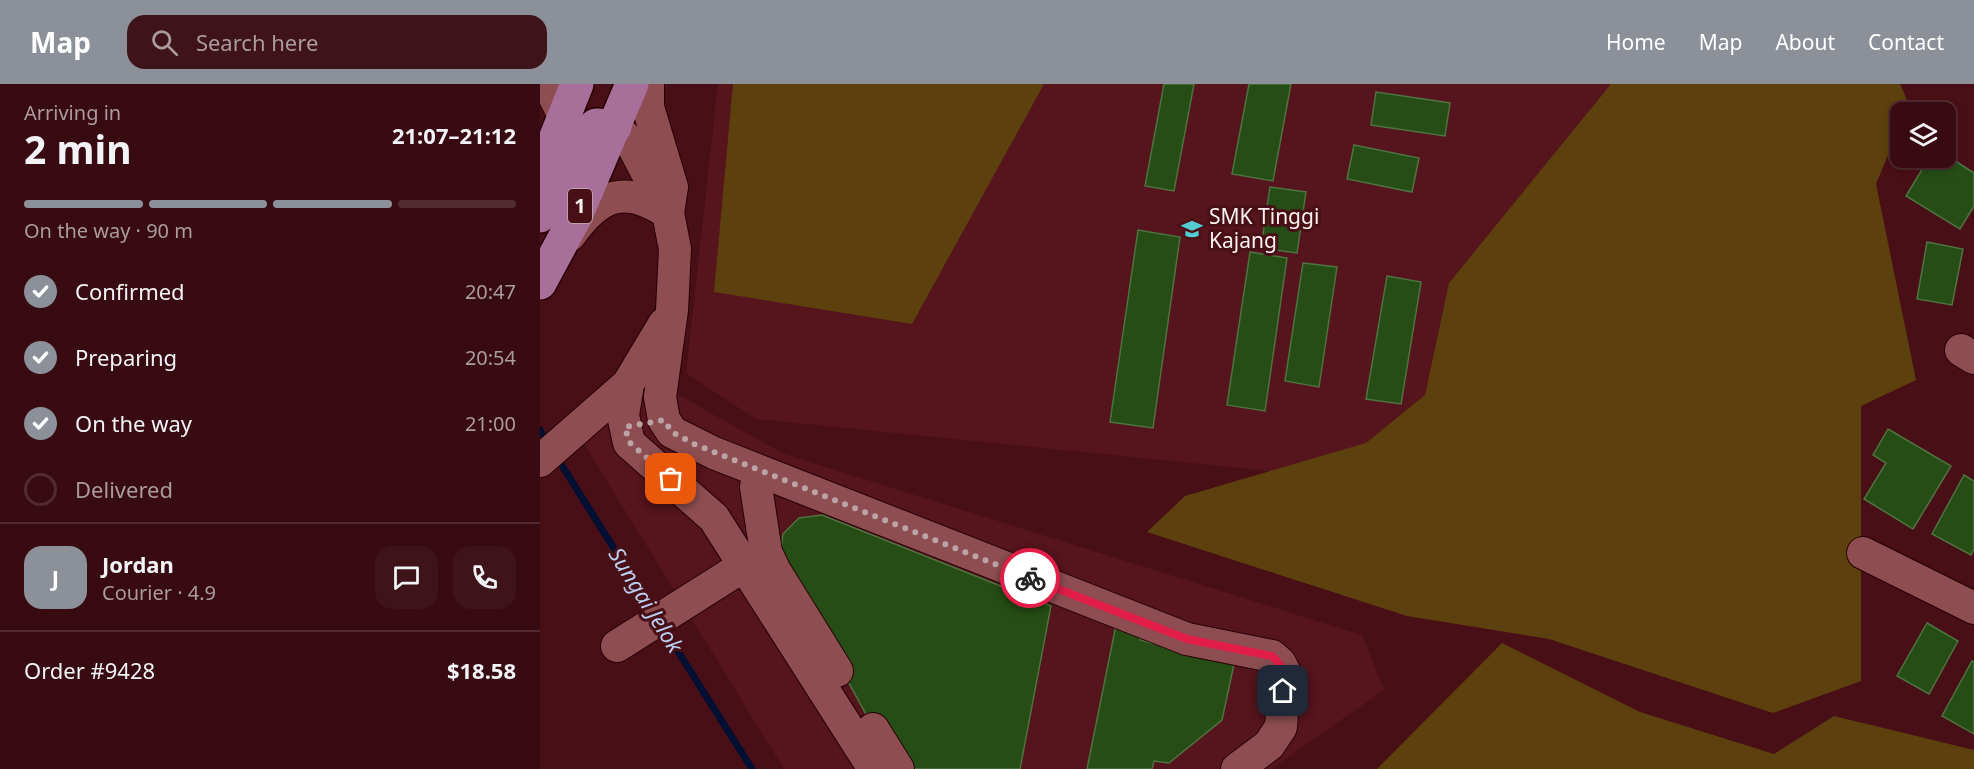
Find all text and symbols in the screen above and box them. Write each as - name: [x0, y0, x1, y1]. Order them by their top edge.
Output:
- search box: [127, 15, 547, 69]
- text: Map: [30, 23, 91, 61]
- icon: search: [148, 26, 181, 59]
- text: Search here: [196, 27, 318, 57]
- text: Home: [1606, 28, 1666, 56]
- text: Map: [1699, 28, 1742, 56]
- text: About: [1775, 28, 1835, 56]
- text: Contact: [1868, 28, 1944, 56]
- text: Arriving in: [24, 99, 121, 126]
- map controls: [1890, 102, 1956, 168]
- button: layers: [1890, 102, 1956, 168]
- text: 21:07–21:12: [392, 120, 516, 150]
- text: 2 min: [24, 122, 131, 175]
- road number: 1: [568, 189, 592, 223]
- place label: SMK Tinggi Kajang: [1209, 202, 1319, 254]
- text: On the way · 90 m: [24, 217, 193, 244]
- school or university icon: SMK Tinggi Kajang: [1180, 217, 1204, 241]
- icon: check: [24, 275, 57, 308]
- text: Confirmed: [75, 276, 185, 306]
- text: 20:47: [465, 278, 516, 305]
- icon: check: [24, 341, 57, 374]
- text: Preparing: [75, 342, 177, 372]
- text: 20:54: [465, 344, 516, 371]
- icon: check: [24, 407, 57, 440]
- text: On the way: [75, 408, 192, 438]
- text: 21:00: [465, 410, 516, 437]
- pin: [645, 453, 696, 504]
- icon: bag: [654, 462, 687, 495]
- text: Delivered: [75, 474, 173, 504]
- water label: Sungai Jelok: [603, 541, 692, 659]
- button: chat: [375, 546, 438, 609]
- button: phone: [453, 546, 516, 609]
- courier: [1000, 548, 1060, 608]
- text: Jordan: [102, 549, 174, 579]
- text: J: [52, 562, 59, 592]
- icon: bike: [1014, 562, 1047, 595]
- text: Courier · 4.9: [102, 579, 216, 606]
- text: Order #9428: [24, 655, 155, 685]
- text: $18.58: [447, 655, 516, 685]
- pin: [1257, 665, 1308, 716]
- icon: home: [1266, 674, 1299, 707]

